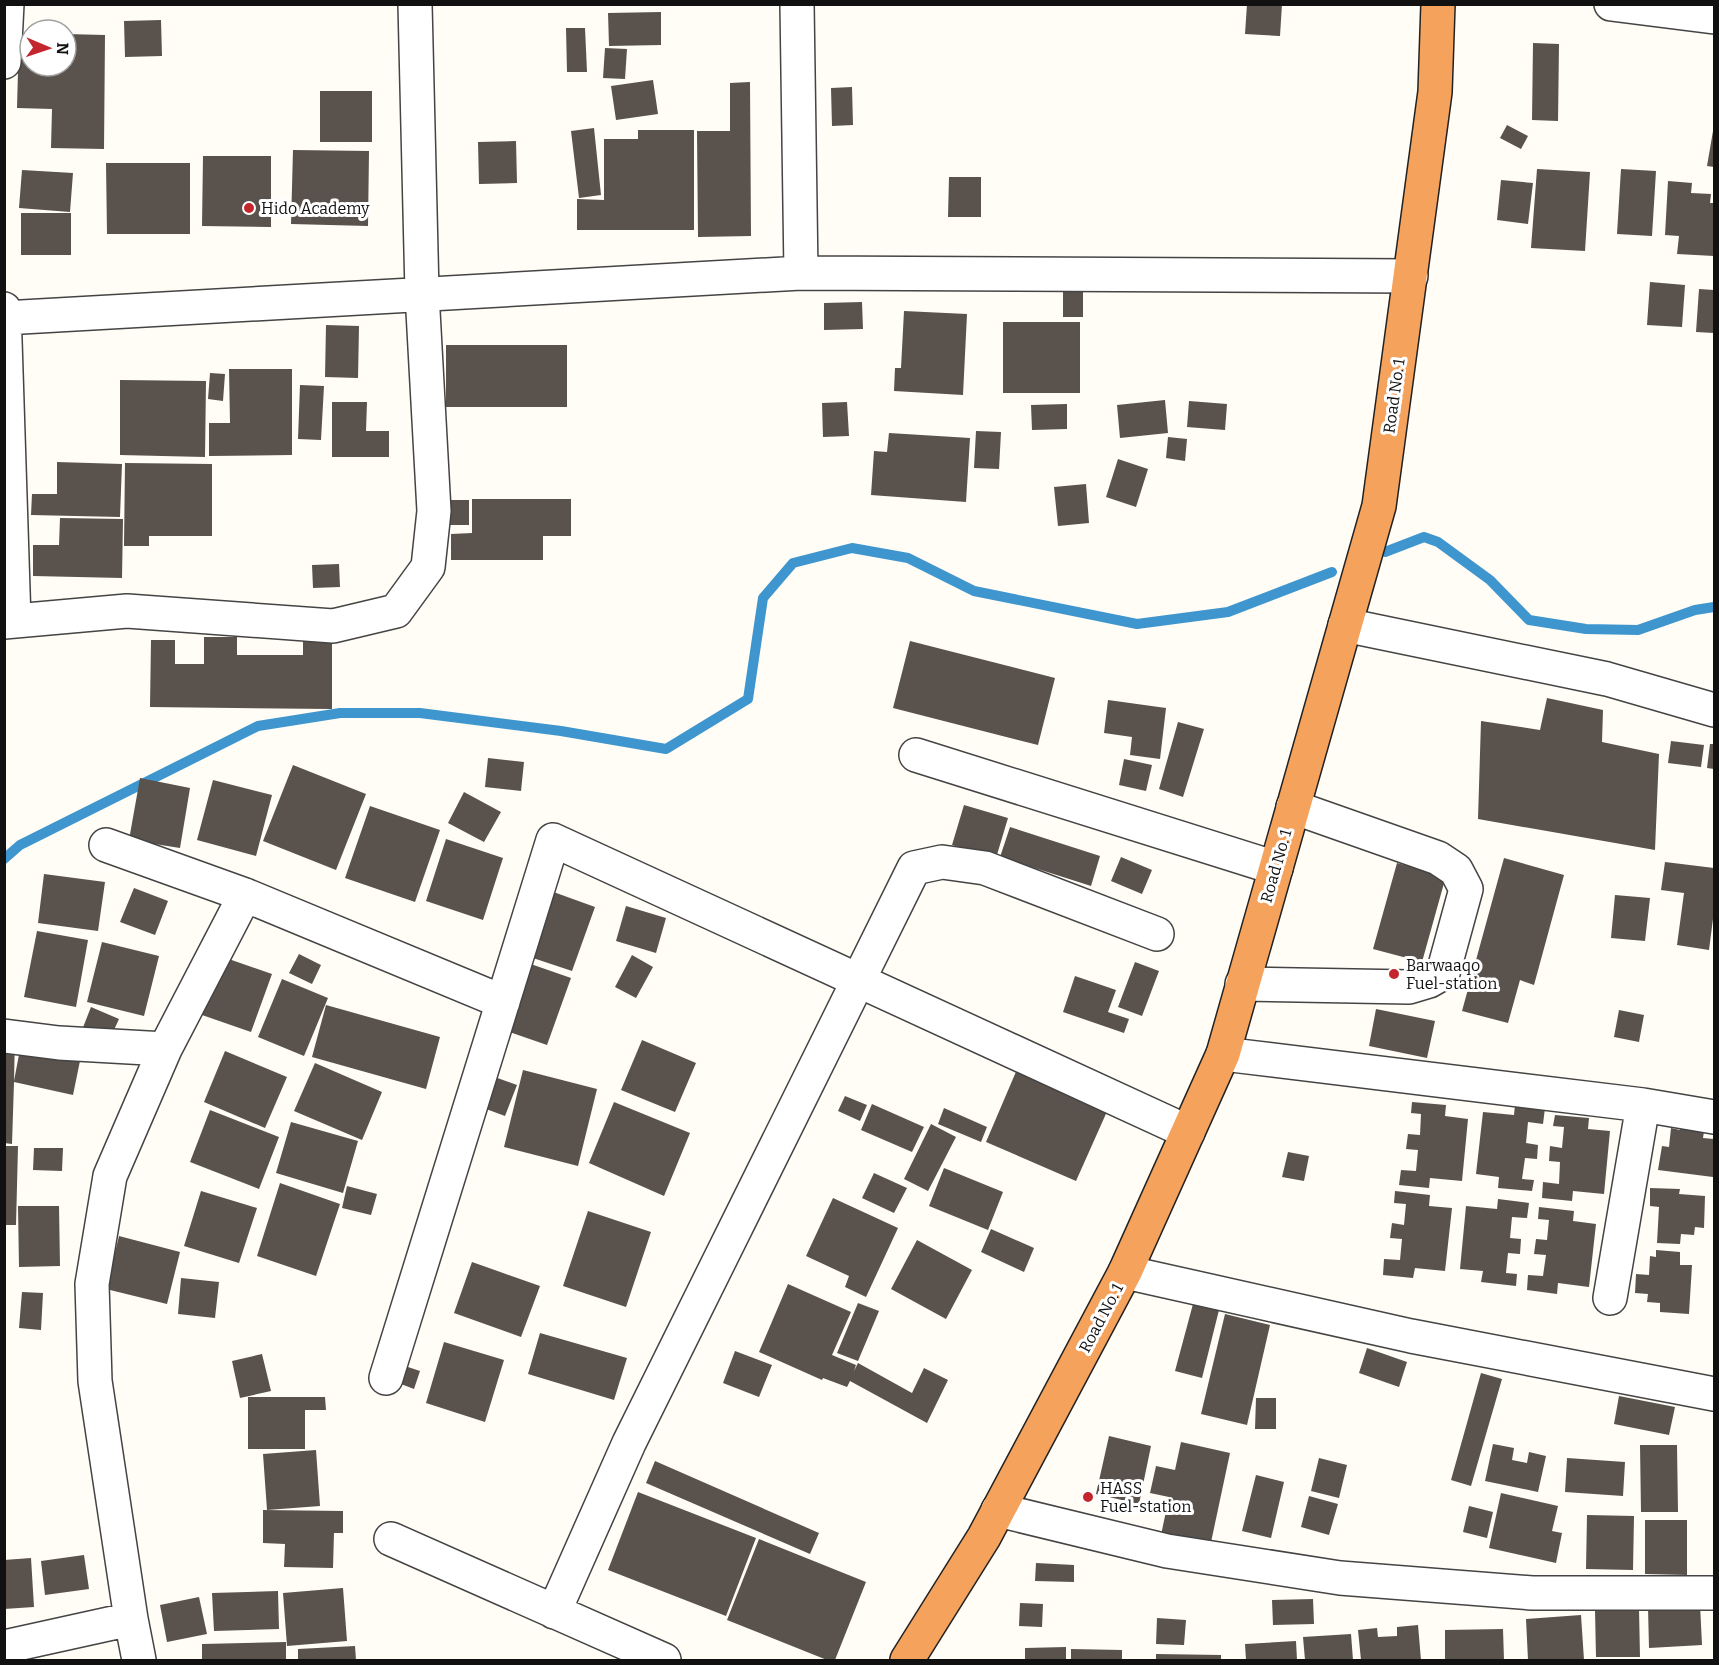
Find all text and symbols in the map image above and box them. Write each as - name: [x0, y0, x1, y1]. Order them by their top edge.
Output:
- north arrow: [18, 18, 78, 78]
- text: N: [53, 42, 72, 55]
- place label: Hido Academy: [261, 199, 370, 218]
- marker: Hido Academy: [242, 201, 256, 215]
- street label: Road No. 1: [1379, 357, 1409, 435]
- street label: Road No. 1: [1256, 827, 1296, 905]
- place label: Barwaaqo Fuel-station: [1406, 956, 1497, 993]
- marker: Barwaaqo Fuel-station: [1387, 967, 1401, 981]
- street label: Road No. 1: [1075, 1280, 1127, 1356]
- place label: HASS Fuel-station: [1100, 1479, 1191, 1516]
- marker: HASS Fuel-station: [1081, 1490, 1095, 1504]

